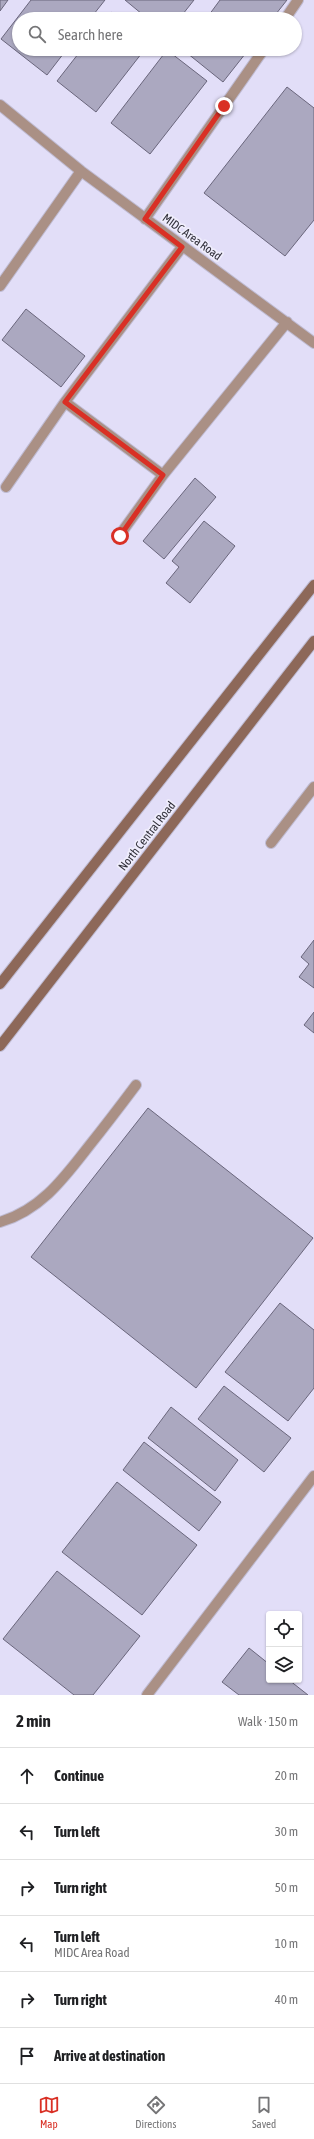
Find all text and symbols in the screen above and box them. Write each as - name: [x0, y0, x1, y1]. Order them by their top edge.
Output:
- search box: [12, 12, 302, 56]
- icon: search: [26, 23, 48, 45]
- text: Search here: [58, 26, 123, 43]
- route end: [215, 97, 233, 115]
- street label: MIDC Area Road: [160, 211, 224, 263]
- route start: [111, 527, 129, 545]
- street label: North Central Road: [116, 799, 178, 873]
- map controls: [266, 1611, 302, 1683]
- button: locate: [266, 1611, 302, 1647]
- button: layers: [266, 1647, 302, 1683]
- text: 2 min: [16, 1711, 51, 1731]
- text: Walk · 150 m: [238, 1714, 298, 1729]
- icon: ahead: [16, 1765, 38, 1787]
- text: Continue: [54, 1767, 104, 1784]
- text: 20 m: [275, 1768, 298, 1783]
- icon: left: [16, 1821, 38, 1843]
- text: Turn left: [54, 1823, 100, 1840]
- text: 30 m: [275, 1824, 298, 1839]
- icon: right: [16, 1877, 38, 1899]
- text: Turn right: [54, 1879, 107, 1896]
- text: 50 m: [275, 1880, 298, 1895]
- text: Turn left: [54, 1928, 100, 1945]
- icon: left: [16, 1933, 38, 1955]
- text: 10 m: [275, 1936, 298, 1951]
- text: MIDC Area Road: [54, 1945, 130, 1960]
- icon: right: [16, 1989, 38, 2011]
- text: Turn right: [54, 1991, 107, 2008]
- text: 40 m: [275, 1992, 298, 2007]
- icon: arrive: [16, 2045, 38, 2067]
- text: Arrive at destination: [54, 2047, 165, 2064]
- tab: Map: [38, 2094, 60, 2130]
- tab: Directions: [135, 2094, 176, 2130]
- tab: Saved: [252, 2094, 276, 2130]

